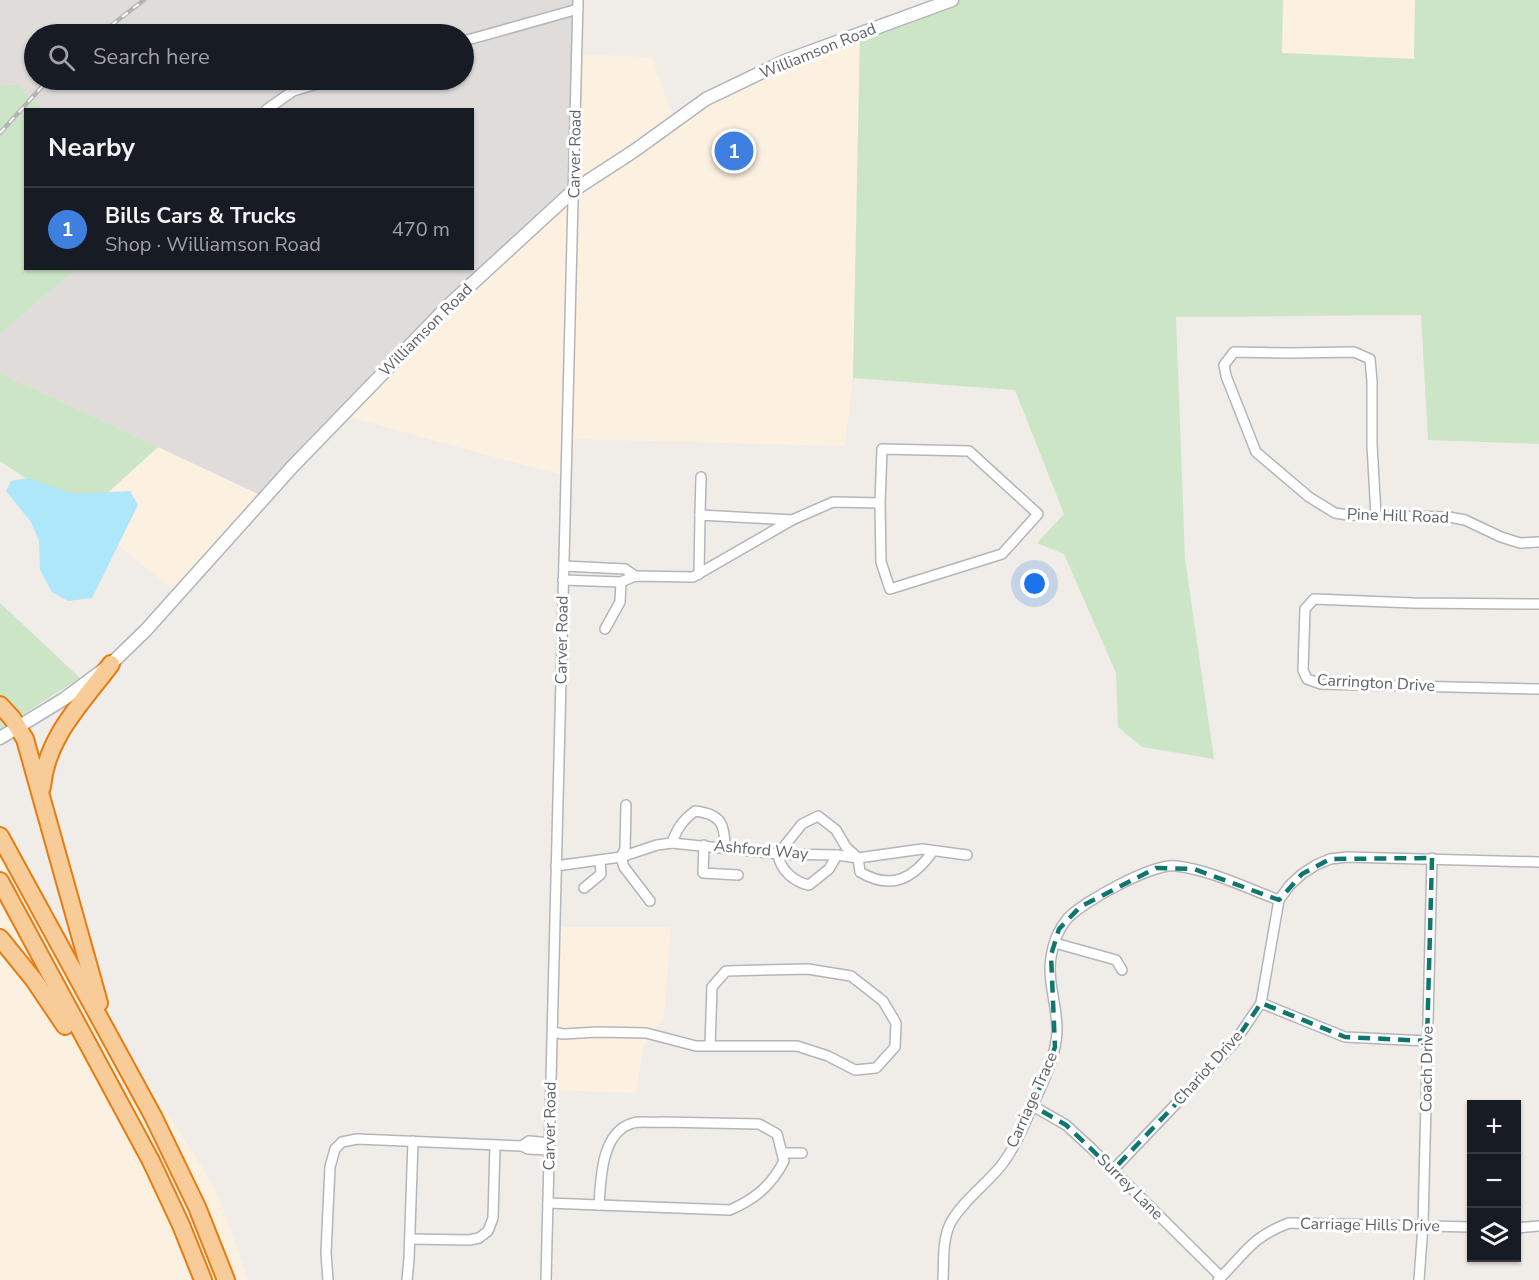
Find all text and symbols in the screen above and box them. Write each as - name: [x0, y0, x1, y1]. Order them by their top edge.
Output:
- street label: Williamson Road: [757, 18, 879, 84]
- search box: [24, 24, 474, 90]
- icon: search: [45, 41, 78, 74]
- text: Search here: [93, 42, 210, 72]
- street label: Carver Road: [563, 109, 587, 199]
- pin: 1: [714, 128, 754, 174]
- text: Nearby: [48, 130, 135, 165]
- text: Bills Cars & Trucks: [105, 201, 296, 231]
- text: 1: [62, 216, 74, 243]
- text: 470 m: [392, 216, 450, 243]
- text: Shop · Williamson Road: [105, 231, 321, 258]
- street label: Williamson Road: [374, 278, 478, 382]
- street label: Pine Hill Road: [1347, 503, 1449, 529]
- your location: [1020, 569, 1049, 598]
- street label: Carver Road: [550, 595, 574, 685]
- street label: Carrington Drive: [1316, 669, 1436, 697]
- street label: Ashford Way: [713, 835, 810, 865]
- street label: Chariot Drive: [1168, 1026, 1248, 1110]
- street label: Coach Drive: [1415, 1026, 1439, 1112]
- street label: Carriage Trace: [1001, 1049, 1063, 1151]
- street label: Carver Road: [538, 1081, 562, 1171]
- map controls: [1467, 1100, 1521, 1262]
- button: +: [1467, 1100, 1521, 1154]
- street label: Surrey Lane: [1092, 1149, 1168, 1225]
- button: −: [1467, 1154, 1521, 1208]
- button: layers: [1467, 1208, 1521, 1262]
- street label: Carriage Hills Drive: [1300, 1213, 1440, 1237]

